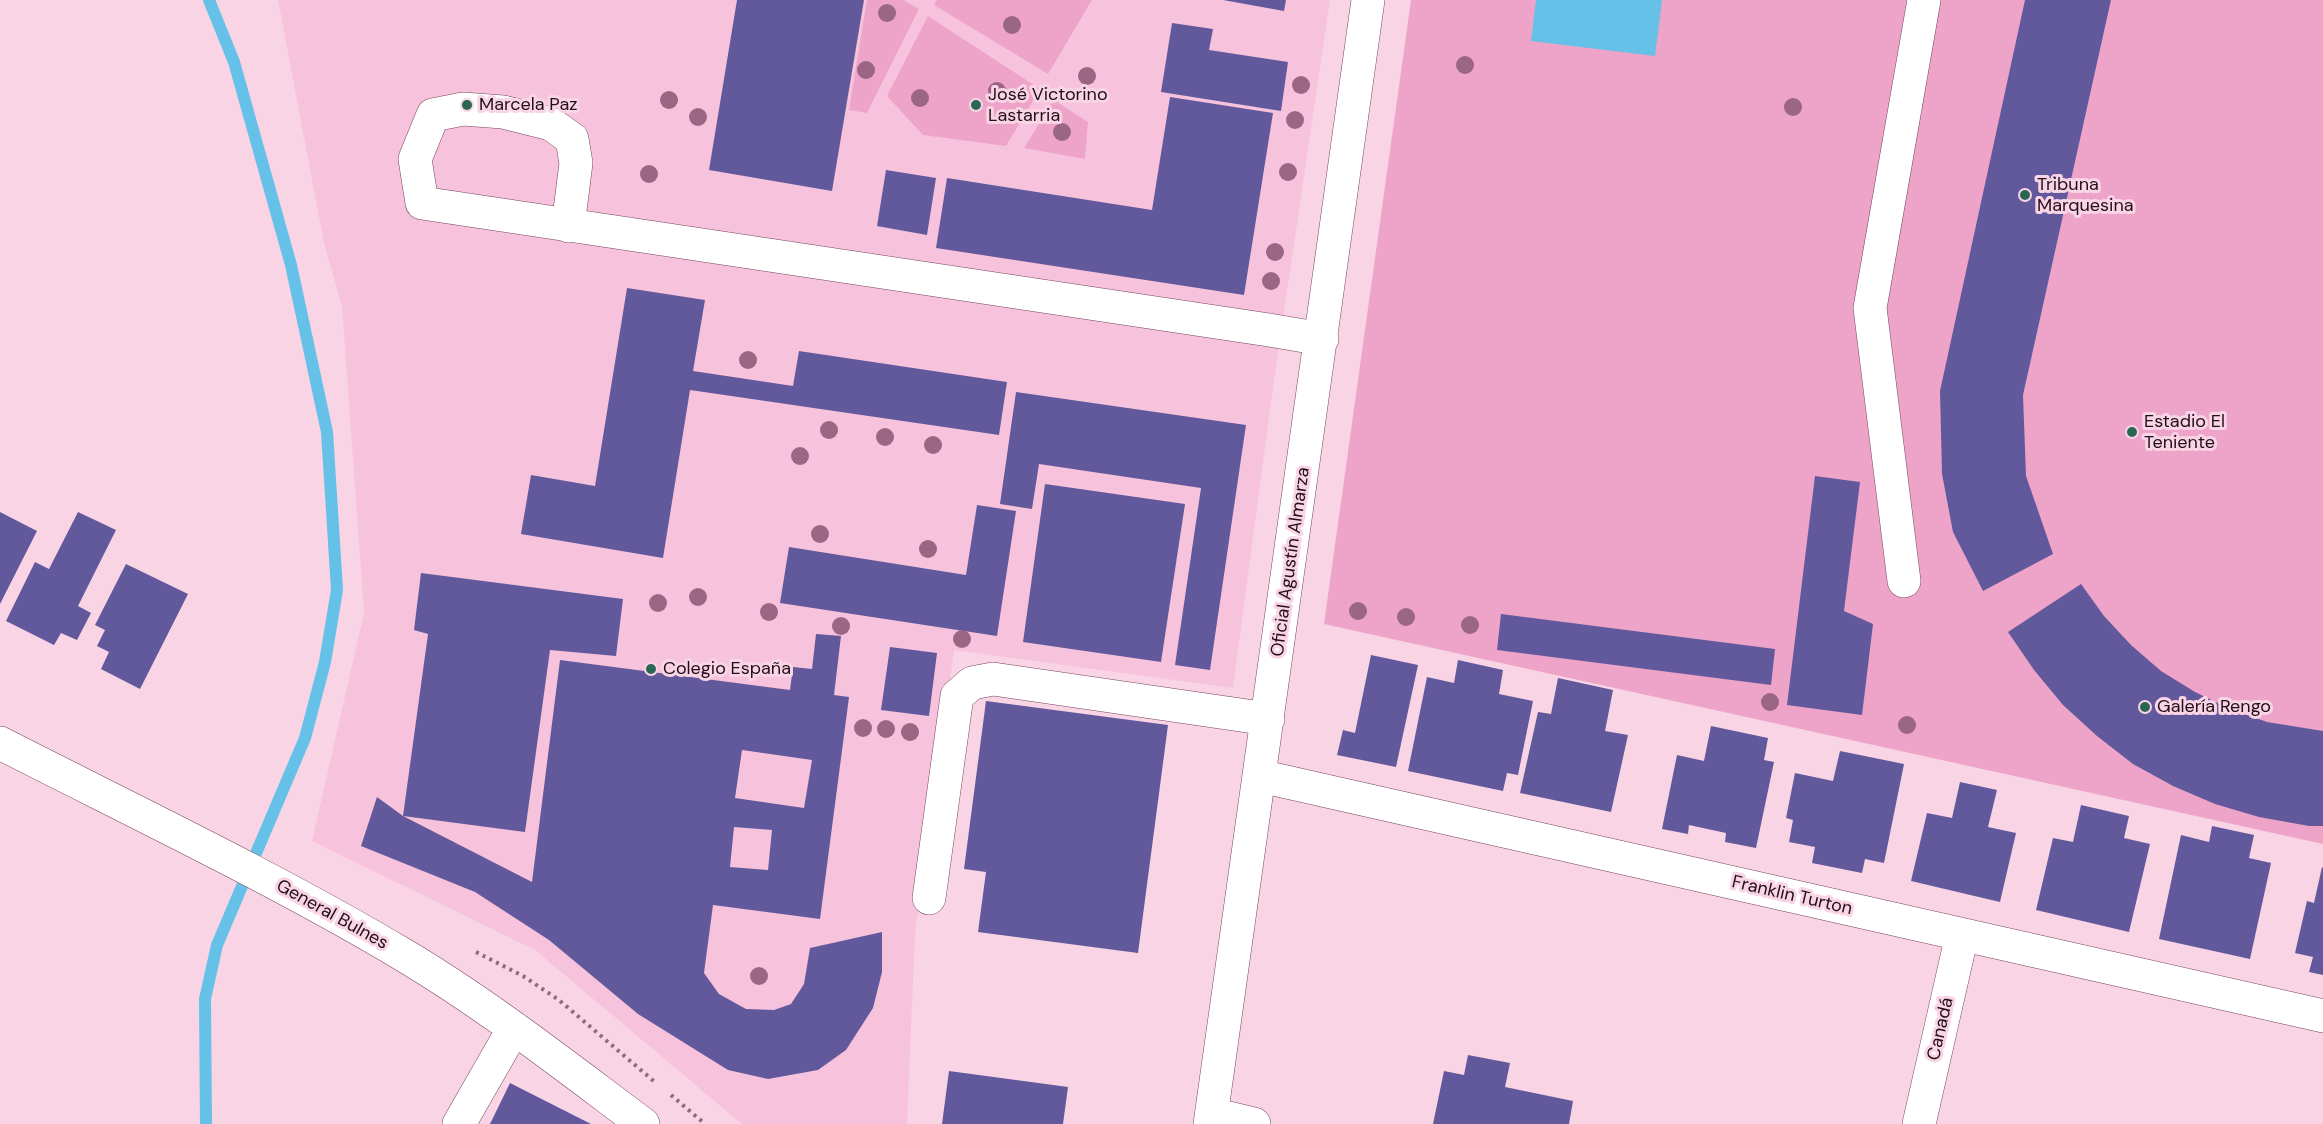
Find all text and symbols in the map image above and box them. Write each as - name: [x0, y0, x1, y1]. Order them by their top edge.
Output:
- place label: José Victorino Lastarria: [988, 84, 1108, 127]
- place label: Marcela Paz: [479, 94, 577, 116]
- marker: Marcela Paz: [460, 98, 474, 112]
- marker: José Victorino Lastarria: [969, 98, 983, 112]
- place label: Tribuna Marquesina: [2037, 174, 2134, 216]
- marker: Tribuna Marquesina: [2018, 188, 2032, 202]
- place label: Estadio El Teniente: [2144, 411, 2225, 454]
- marker: Estadio El Teniente: [2125, 425, 2139, 439]
- street label: Oficial Agustín Almarza: [1267, 466, 1315, 658]
- place label: Colegio España: [663, 658, 791, 680]
- marker: Colegio España: [644, 662, 658, 676]
- place label: Galería Rengo: [2157, 696, 2271, 718]
- marker: Galería Rengo: [2138, 700, 2152, 714]
- street label: Franklin Turton: [1730, 872, 1854, 920]
- street label: General Bulnes: [272, 875, 392, 955]
- street label: Canadá: [1923, 995, 1959, 1063]

